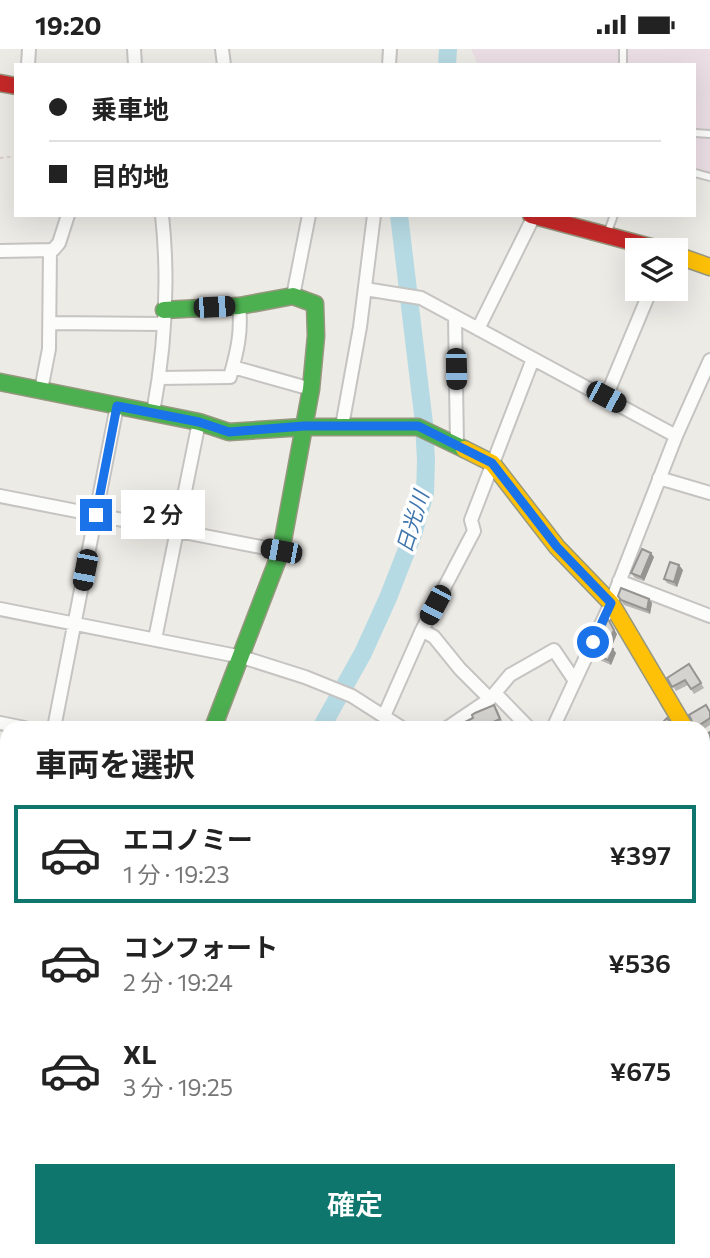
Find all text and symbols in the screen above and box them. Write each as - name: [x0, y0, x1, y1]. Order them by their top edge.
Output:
- text: 19:20: [35, 9, 102, 40]
- text: 乗車地: [91, 93, 169, 124]
- text: 目的地: [91, 160, 169, 191]
- map controls: [625, 238, 688, 301]
- button: layers: [625, 238, 688, 301]
- car: [193, 295, 236, 319]
- car: [446, 348, 467, 390]
- car: [583, 378, 630, 416]
- water label: 日光川: [390, 486, 433, 555]
- callout: 2 分: [120, 491, 204, 539]
- route end: [80, 499, 112, 531]
- text: 2 分: [143, 500, 183, 528]
- car: [259, 537, 304, 565]
- car: [71, 547, 100, 593]
- car: [416, 582, 455, 628]
- route start: [577, 626, 609, 658]
- text: 車両を選択: [35, 743, 195, 783]
- icon: car: [39, 823, 102, 886]
- text: エコノミー: [123, 823, 253, 854]
- text: ¥397: [610, 839, 671, 870]
- text: 1 分 · 19:23: [123, 860, 230, 888]
- icon: car: [39, 931, 102, 994]
- text: コンフォート: [123, 931, 278, 962]
- text: ¥536: [608, 947, 671, 978]
- text: 2 分 · 19:24: [123, 968, 233, 996]
- text: XL: [123, 1038, 157, 1069]
- icon: car: [39, 1039, 102, 1102]
- text: ¥675: [610, 1055, 671, 1086]
- text: 3 分 · 19:25: [123, 1073, 233, 1101]
- button: 確定: [35, 1164, 675, 1244]

